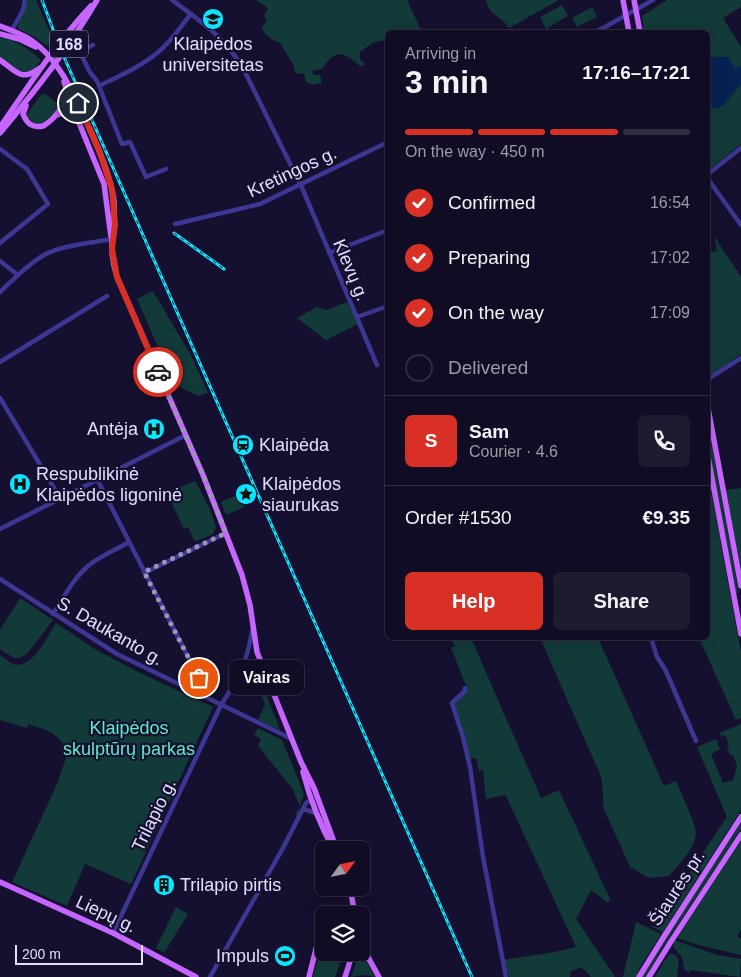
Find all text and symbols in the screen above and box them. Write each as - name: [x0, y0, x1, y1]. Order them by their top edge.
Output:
- school or university icon: Klaipėdos universitetas: [201, 7, 225, 31]
- road number: 168: [50, 31, 88, 58]
- place label: Klaipėdos universitetas: [162, 34, 264, 75]
- text: Arriving in: [405, 45, 476, 62]
- text: 17:16–17:21: [582, 62, 690, 83]
- text: 3 min: [405, 64, 489, 100]
- pin: [57, 82, 99, 124]
- icon: home: [64, 89, 92, 117]
- street label: Kretingos g.: [244, 143, 340, 201]
- text: On the way · 450 m: [405, 143, 545, 160]
- icon: check: [405, 189, 433, 217]
- text: Confirmed: [448, 192, 536, 213]
- text: 16:54: [650, 194, 690, 211]
- street label: Klevų g.: [329, 236, 373, 304]
- icon: check: [405, 244, 433, 272]
- text: Preparing: [448, 247, 530, 268]
- text: 17:02: [650, 249, 690, 266]
- icon: check: [405, 299, 433, 327]
- text: On the way: [448, 302, 544, 323]
- text: 17:09: [650, 304, 690, 321]
- courier: [133, 347, 183, 397]
- text: Delivered: [448, 357, 528, 378]
- icon: car: [144, 358, 172, 386]
- button: phone: [638, 415, 690, 467]
- hospital icon: Antėja: [142, 417, 166, 441]
- place label: Antėja: [87, 419, 139, 439]
- text: Sam: [469, 421, 509, 442]
- text: S: [425, 430, 437, 451]
- station icon: Klaipėda: [231, 433, 255, 457]
- place label: Klaipėda: [259, 435, 330, 455]
- text: Courier · 4.6: [469, 443, 558, 460]
- place label: Respublikinė Klaipėdos ligoninė: [36, 464, 182, 505]
- hospital icon: Respublikinė Klaipėdos ligoninė: [8, 472, 32, 496]
- place label: Klaipėdos siaurukas: [262, 474, 341, 515]
- place icon: Klaipėdos siaurukas: [234, 482, 258, 506]
- text: Order #1530: [405, 507, 512, 528]
- text: €9.35: [642, 507, 690, 528]
- button: Help: [405, 572, 543, 630]
- button: Share: [553, 572, 690, 630]
- street label: S. Daukanto g.: [53, 593, 167, 669]
- pin: [178, 657, 220, 699]
- callout: Vairas: [229, 660, 304, 696]
- icon: bag: [185, 664, 213, 692]
- text: Vairas: [243, 669, 290, 686]
- park label: Klaipėdos skulptūrų parkas: [63, 718, 195, 759]
- street label: Trilapio g.: [128, 775, 180, 855]
- north arrow: [315, 841, 370, 896]
- map controls: [315, 841, 370, 961]
- street label: Šiaurės pr.: [644, 846, 709, 930]
- building icon: Trilapio pirtis: [152, 873, 176, 897]
- place label: Trilapio pirtis: [180, 875, 281, 895]
- street label: Liepų g.: [73, 891, 139, 937]
- button: layers: [315, 906, 370, 961]
- scale bar: [15, 942, 142, 965]
- sports icon: Impuls: [273, 944, 297, 968]
- text: 200 m: [22, 946, 61, 962]
- place label: Impuls: [216, 946, 269, 966]

